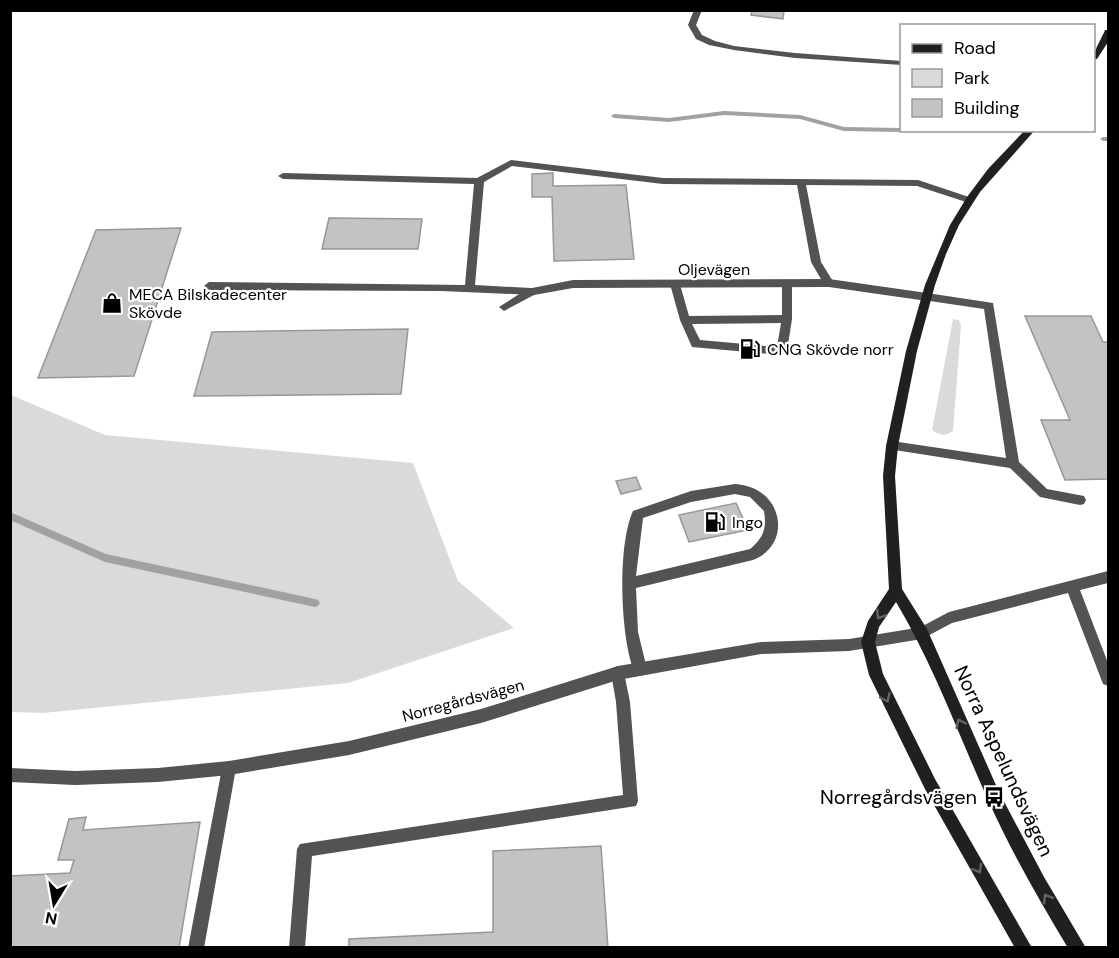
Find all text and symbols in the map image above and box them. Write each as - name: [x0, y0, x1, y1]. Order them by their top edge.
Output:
- legend: [900, 24, 1095, 132]
- text: Road: [954, 36, 996, 60]
- text: Park: [954, 66, 990, 90]
- text: Building: [954, 96, 1019, 120]
- street label: Oljevägen: [678, 259, 750, 280]
- place label: MECA Bilskadecenter Skövde: [129, 284, 287, 323]
- shop icon: MECA Bilskadecenter Skövde: [100, 291, 124, 315]
- fuel station icon: CNG Skövde norr: [738, 337, 762, 361]
- place label: CNG Skövde norr: [767, 339, 894, 360]
- fuel station icon: Ingo: [703, 510, 727, 534]
- place label: Ingo: [732, 512, 763, 533]
- one-way arrow: [875, 609, 887, 619]
- street label: Norra Aspelundsvägen: [948, 661, 1060, 861]
- street label: Norregårdsvägen: [400, 674, 527, 727]
- one-way arrow: [879, 691, 891, 702]
- one-way arrow: [956, 719, 968, 730]
- place label: Norregårdsvägen: [820, 784, 977, 810]
- bus stop icon: Norregårdsvägen: [982, 785, 1006, 809]
- one-way arrow: [971, 863, 982, 873]
- north arrow: [24, 874, 84, 934]
- one-way arrow: [1043, 894, 1055, 904]
- text: N: [44, 907, 59, 930]

